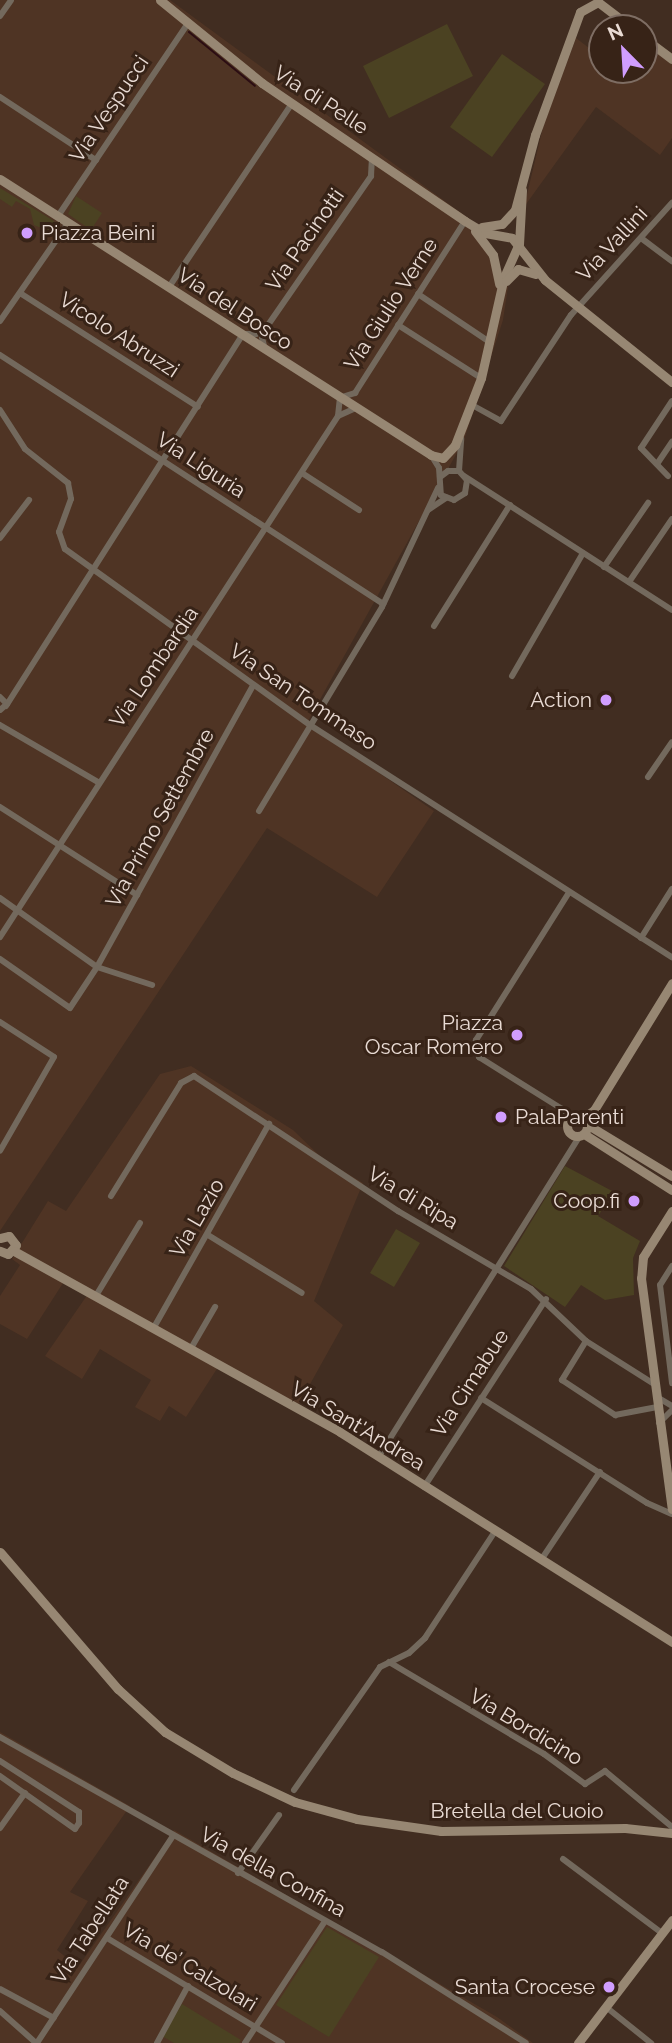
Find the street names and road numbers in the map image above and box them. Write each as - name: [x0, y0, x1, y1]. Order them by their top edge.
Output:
- street label: Via Vespucci: [64, 51, 154, 167]
- street label: Via di Pelle: [269, 60, 373, 140]
- street label: Via Pacinotti: [260, 184, 350, 296]
- street label: Via Vallini: [571, 201, 653, 287]
- street label: Via Giulio Verne: [339, 233, 443, 375]
- street label: Via del Bosco: [173, 262, 297, 356]
- street label: Vicolo Abruzzi: [54, 287, 184, 383]
- street label: Via Liguria: [152, 427, 250, 503]
- street label: Via Lombardia: [104, 602, 204, 732]
- street label: Via San Tommaso: [224, 638, 382, 756]
- street label: Via Primo Settembre: [100, 724, 220, 912]
- street label: Via di Ripa: [363, 1161, 463, 1235]
- street label: Via Lazio: [164, 1174, 230, 1262]
- street label: Via Cimabue: [426, 1325, 514, 1441]
- street label: Via Sant'Andrea: [286, 1376, 430, 1476]
- street label: Via Bordicino: [465, 1683, 587, 1771]
- street label: Bretella del Cuoio: [430, 1798, 604, 1824]
- street label: Via della Confina: [196, 1822, 350, 1922]
- street label: Via Tabellata: [46, 1871, 134, 1989]
- street label: Via de’ Calzolari: [118, 1917, 262, 2017]

